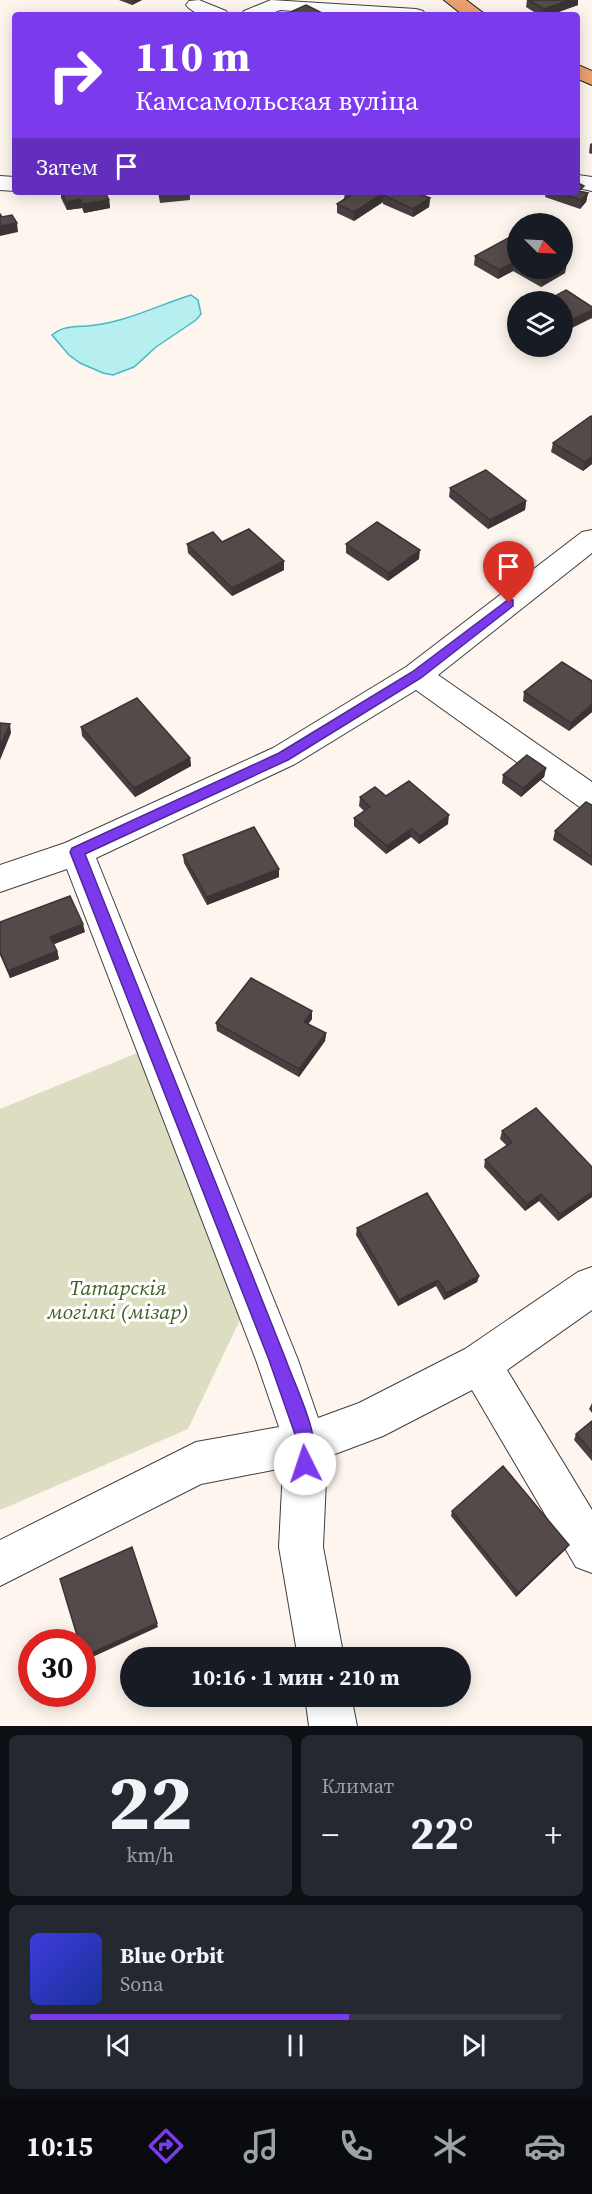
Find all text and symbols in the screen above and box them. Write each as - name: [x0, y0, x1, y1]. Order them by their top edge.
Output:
- text: 110 m: [135, 27, 250, 85]
- icon: right: [36, 36, 114, 114]
- text: Камсамольская вуліца: [135, 82, 419, 119]
- icon: arrive: [110, 150, 143, 183]
- text: Затем: [36, 152, 98, 182]
- north arrow: [507, 213, 573, 279]
- map controls: [507, 213, 573, 357]
- button: layers: [507, 291, 573, 357]
- pin: [483, 541, 534, 603]
- icon: arrive: [492, 550, 525, 583]
- park label: Татарскія могілкі (мізар): [46, 1273, 189, 1326]
- position arrow: [273, 1432, 337, 1496]
- speed limit sign: 30: [18, 1629, 96, 1707]
- text: 10:16 · 1 мин · 210 m: [191, 1662, 400, 1692]
- text: 22: [108, 1748, 193, 1855]
- text: Климат: [322, 1772, 394, 1800]
- text: 22°: [410, 1802, 474, 1864]
- text: −: [322, 1812, 339, 1857]
- text: +: [544, 1812, 562, 1857]
- text: km/h: [126, 1841, 174, 1869]
- text: Blue Orbit: [120, 1940, 224, 1970]
- text: Sona: [120, 1970, 164, 1998]
- icon: previous: [102, 2029, 135, 2062]
- icon: pause: [279, 2029, 312, 2062]
- icon: next: [457, 2029, 490, 2062]
- icon: directions: [145, 2125, 187, 2167]
- icon: music: [240, 2125, 282, 2167]
- icon: phone: [335, 2125, 377, 2167]
- icon: climate: [429, 2125, 471, 2167]
- icon: car: [524, 2125, 566, 2167]
- text: 10:15: [26, 2128, 93, 2165]

